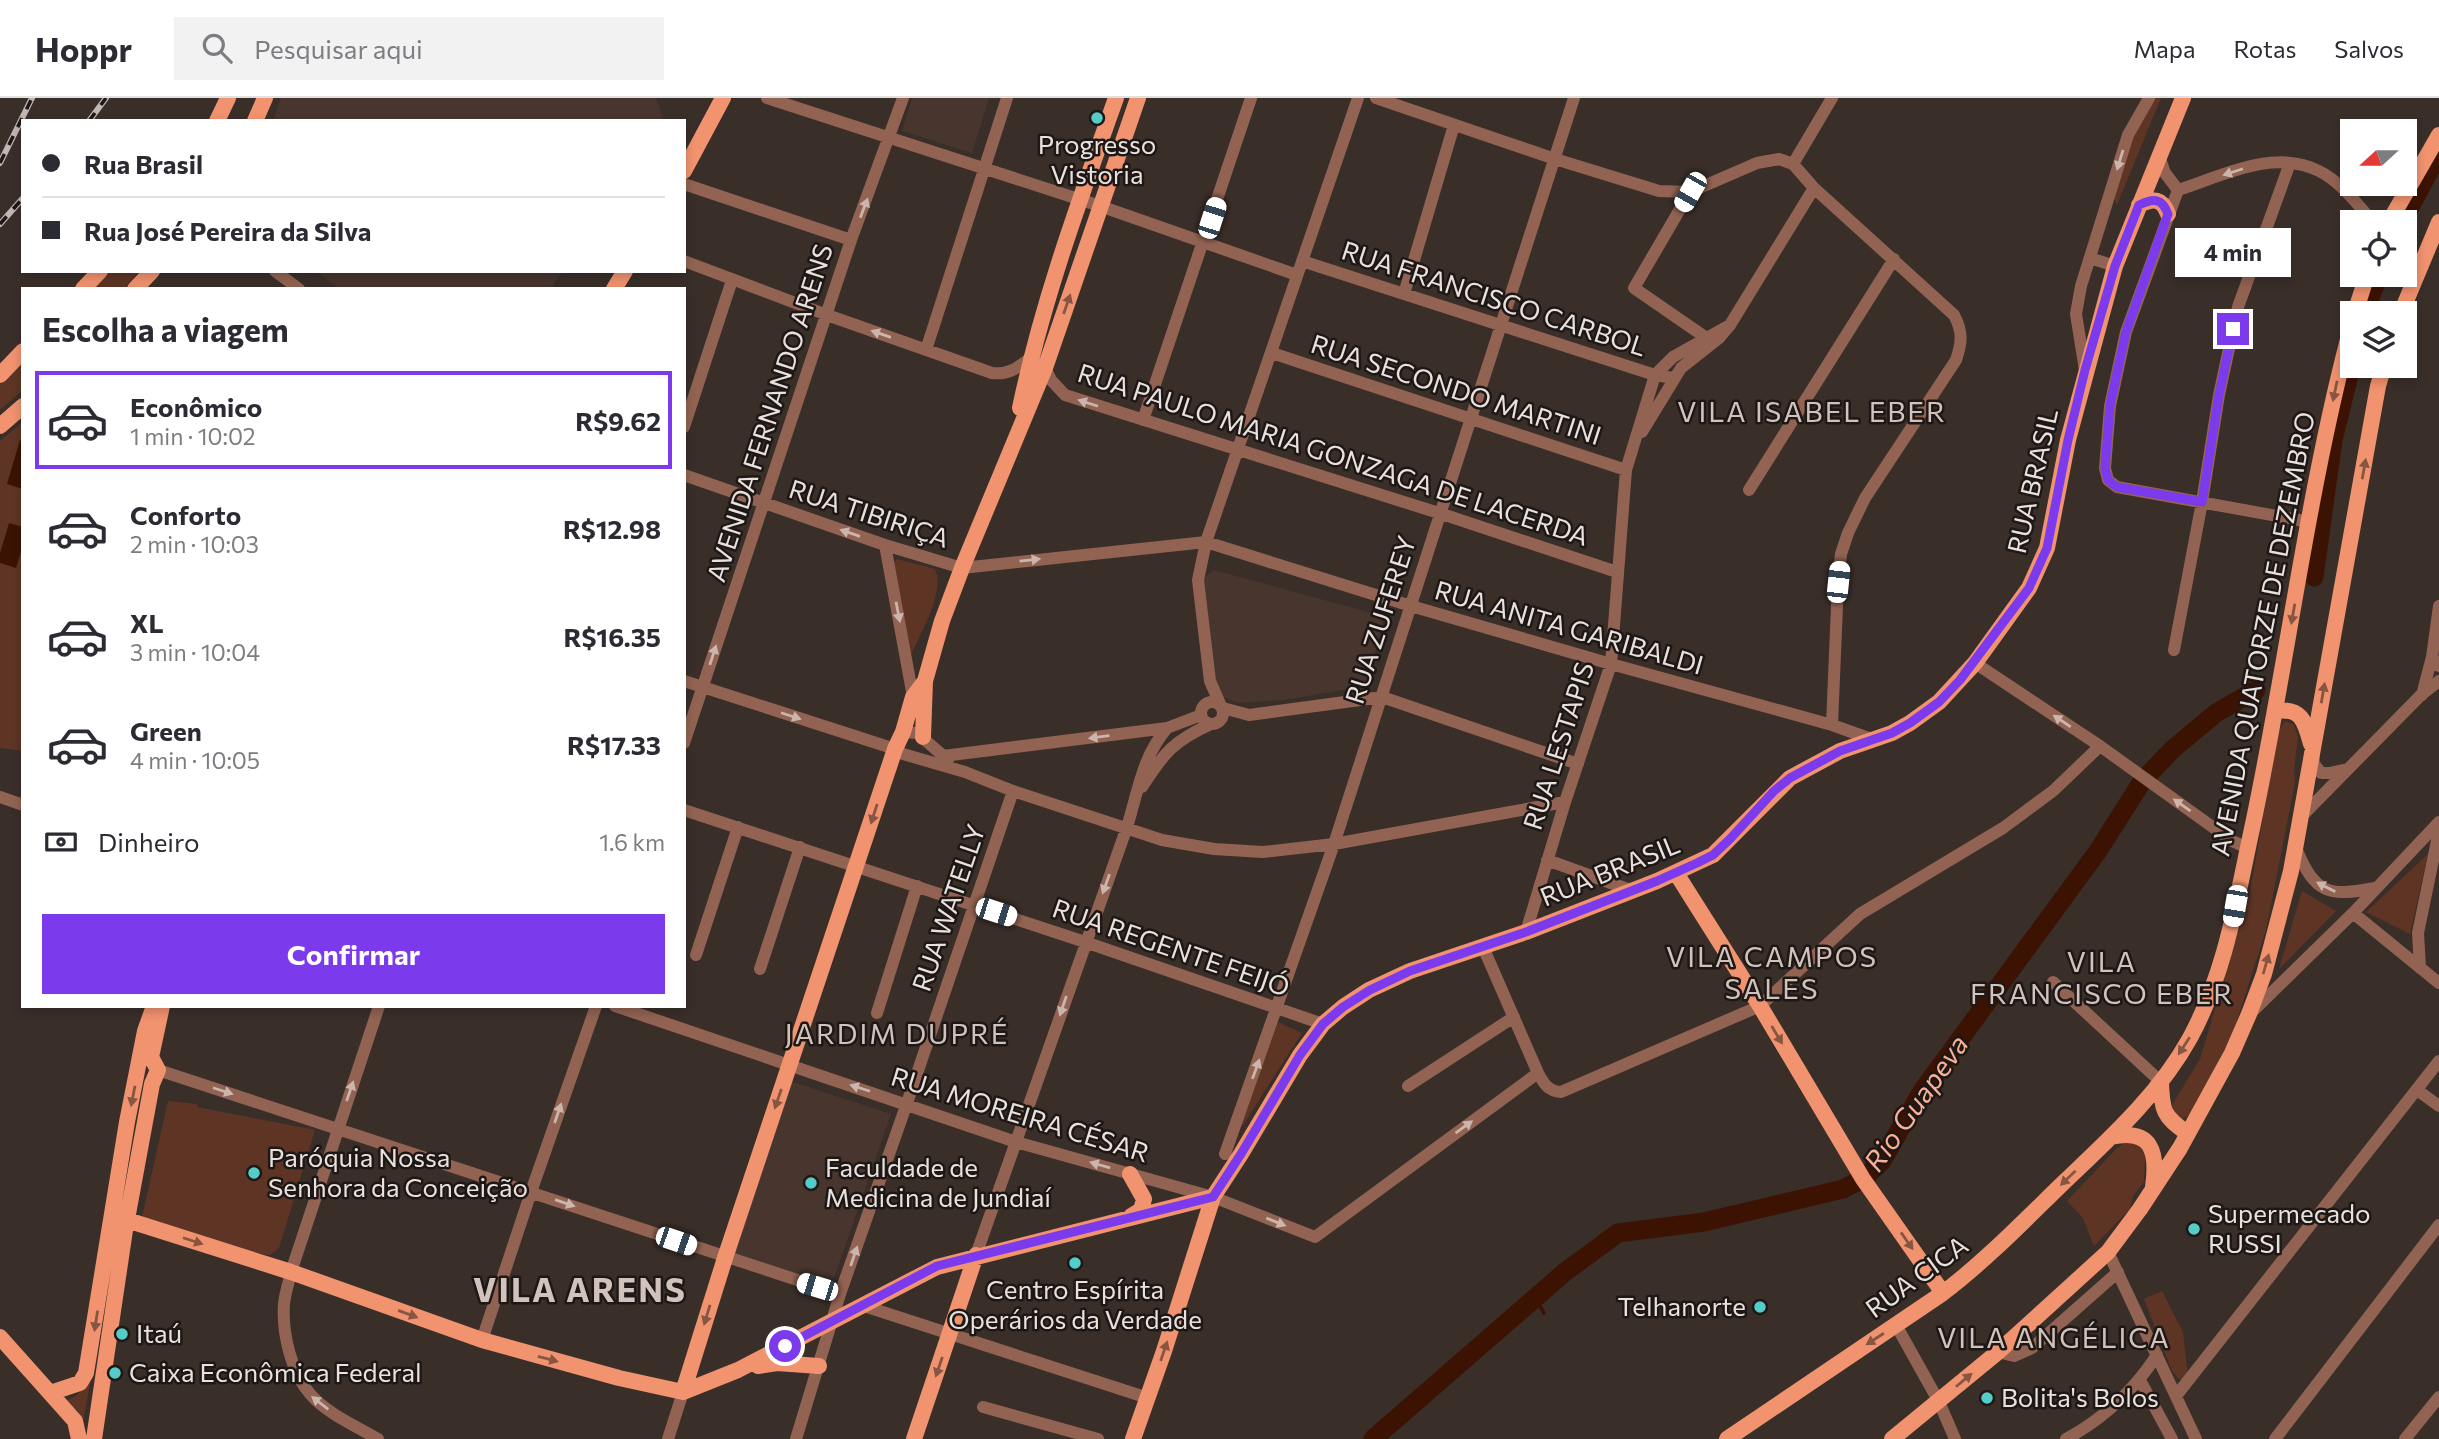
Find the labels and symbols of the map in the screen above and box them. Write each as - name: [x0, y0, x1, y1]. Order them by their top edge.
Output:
- marker: Progresso Vistoria: [1089, 110, 1105, 126]
- north arrow: [2340, 119, 2417, 196]
- place label: Progresso Vistoria: [1038, 128, 1156, 189]
- one-way arrow: [2115, 149, 2125, 170]
- one-way arrow: [2223, 167, 2244, 178]
- car: [1671, 169, 1710, 215]
- car: [1196, 195, 1229, 241]
- one-way arrow: [858, 197, 869, 218]
- callout: 4 min: [2175, 228, 2291, 276]
- street label: RUA FRANCISCO CARBOL: [1338, 234, 1651, 362]
- street label: AVENIDA FERNANDO ARENS: [699, 240, 838, 585]
- one-way arrow: [1062, 293, 1073, 314]
- route end: [2217, 313, 2249, 345]
- street label: RUA SECONDO MARTINI: [1307, 327, 1605, 450]
- one-way arrow: [870, 328, 891, 339]
- street label: RUA PAULO MARIA GONZAGA DE LACERDA: [1074, 356, 1593, 551]
- one-way arrow: [2330, 380, 2341, 402]
- district label: VILA ISABEL EBER: [1677, 394, 1947, 428]
- one-way arrow: [1077, 397, 1098, 407]
- street label: RUA BRASIL: [2000, 405, 2063, 556]
- street label: AVENIDA QUATORZE DE DEZEMBRO: [2203, 409, 2320, 858]
- one-way arrow: [2359, 458, 2370, 480]
- street label: RUA TIBIRIÇA: [786, 472, 953, 553]
- one-way arrow: [839, 527, 860, 538]
- street label: RUA ZUFEREY: [1338, 532, 1421, 707]
- one-way arrow: [1019, 555, 1041, 566]
- car: [1826, 560, 1851, 604]
- street label: RUA ANITA GARIBALDI: [1432, 573, 1707, 680]
- one-way arrow: [892, 601, 903, 623]
- one-way arrow: [2287, 603, 2298, 625]
- one-way arrow: [709, 644, 719, 665]
- street label: RUA LESTAPIS: [1516, 658, 1599, 833]
- one-way arrow: [2317, 682, 2328, 704]
- one-way arrow: [781, 711, 802, 721]
- one-way arrow: [2053, 715, 2072, 728]
- one-way arrow: [1088, 731, 1110, 742]
- one-way arrow: [2173, 798, 2191, 812]
- one-way arrow: [868, 803, 879, 824]
- street label: RUA WATELLY: [905, 820, 991, 995]
- street label: RUA BRASIL: [1535, 828, 1684, 912]
- one-way arrow: [1100, 874, 1111, 895]
- one-way arrow: [2316, 881, 2336, 893]
- car: [2222, 883, 2249, 929]
- street label: RUA REGENTE FEIJÓ: [1049, 891, 1294, 1002]
- car: [973, 896, 1020, 928]
- district label: VILA CAMPOS SALES: [1666, 939, 1878, 1005]
- district label: VILA FRANCISCO EBER: [1970, 944, 2234, 1010]
- one-way arrow: [2262, 953, 2272, 974]
- one-way arrow: [1057, 996, 1068, 1017]
- district label: JARDIM DUPRÉ: [785, 1016, 1009, 1050]
- one-way arrow: [1771, 1026, 1783, 1045]
- water label: Rio Guapeva: [1856, 1028, 1975, 1177]
- one-way arrow: [2178, 1037, 2191, 1056]
- one-way arrow: [1250, 1058, 1261, 1079]
- street label: RUA MOREIRA CÉSAR: [888, 1060, 1153, 1168]
- one-way arrow: [345, 1080, 356, 1101]
- one-way arrow: [849, 1083, 870, 1093]
- one-way arrow: [127, 1085, 138, 1107]
- one-way arrow: [213, 1086, 234, 1097]
- one-way arrow: [772, 1089, 783, 1110]
- one-way arrow: [553, 1103, 564, 1124]
- one-way arrow: [1455, 1120, 1473, 1134]
- place label: Paróquia Nossa Senhora da Conceição: [268, 1141, 528, 1202]
- place label: Faculdade de Medicina de Jundiaí: [825, 1151, 1052, 1212]
- one-way arrow: [1089, 1160, 1110, 1170]
- marker: Paróquia Nossa Senhora da Conceição: [246, 1165, 262, 1181]
- one-way arrow: [2060, 1170, 2077, 1186]
- marker: Faculdade de Medicina de Jundiaí: [803, 1175, 819, 1191]
- place label: Supermecado RUSSI: [2208, 1197, 2371, 1258]
- one-way arrow: [554, 1198, 575, 1209]
- one-way arrow: [1266, 1216, 1287, 1227]
- marker: Supermecado RUSSI: [2186, 1221, 2202, 1237]
- car: [653, 1224, 700, 1258]
- street label: RUA CICA: [1859, 1228, 1973, 1323]
- one-way arrow: [1899, 1232, 1913, 1250]
- one-way arrow: [182, 1236, 203, 1247]
- one-way arrow: [848, 1246, 859, 1267]
- marker: Centro Espírita Operários da Verdade: [1067, 1255, 1083, 1271]
- district label: VILA ARENS: [473, 1268, 687, 1309]
- car: [794, 1271, 841, 1303]
- place label: Centro Espírita Operários da Verdade: [948, 1273, 1202, 1334]
- place label: Telhanorte: [1618, 1290, 1746, 1321]
- marker: Telhanorte: [1752, 1299, 1768, 1315]
- one-way arrow: [701, 1305, 712, 1326]
- one-way arrow: [397, 1309, 418, 1320]
- one-way arrow: [90, 1310, 101, 1332]
- place label: Itaú: [136, 1317, 182, 1348]
- district label: VILA ANGÉLICA: [1937, 1320, 2171, 1354]
- marker: Itaú: [114, 1326, 130, 1342]
- route start: [769, 1330, 801, 1362]
- one-way arrow: [1865, 1332, 1885, 1345]
- one-way arrow: [1159, 1341, 1170, 1362]
- one-way arrow: [537, 1354, 558, 1364]
- place label: Caixa Econômica Federal: [129, 1356, 422, 1387]
- one-way arrow: [933, 1356, 944, 1377]
- marker: Caixa Econômica Federal: [107, 1365, 123, 1381]
- one-way arrow: [1955, 1373, 1973, 1388]
- place label: Bolita's Bolos: [2001, 1381, 2159, 1412]
- marker: Bolita's Bolos: [1979, 1390, 1995, 1406]
- one-way arrow: [312, 1396, 330, 1411]

